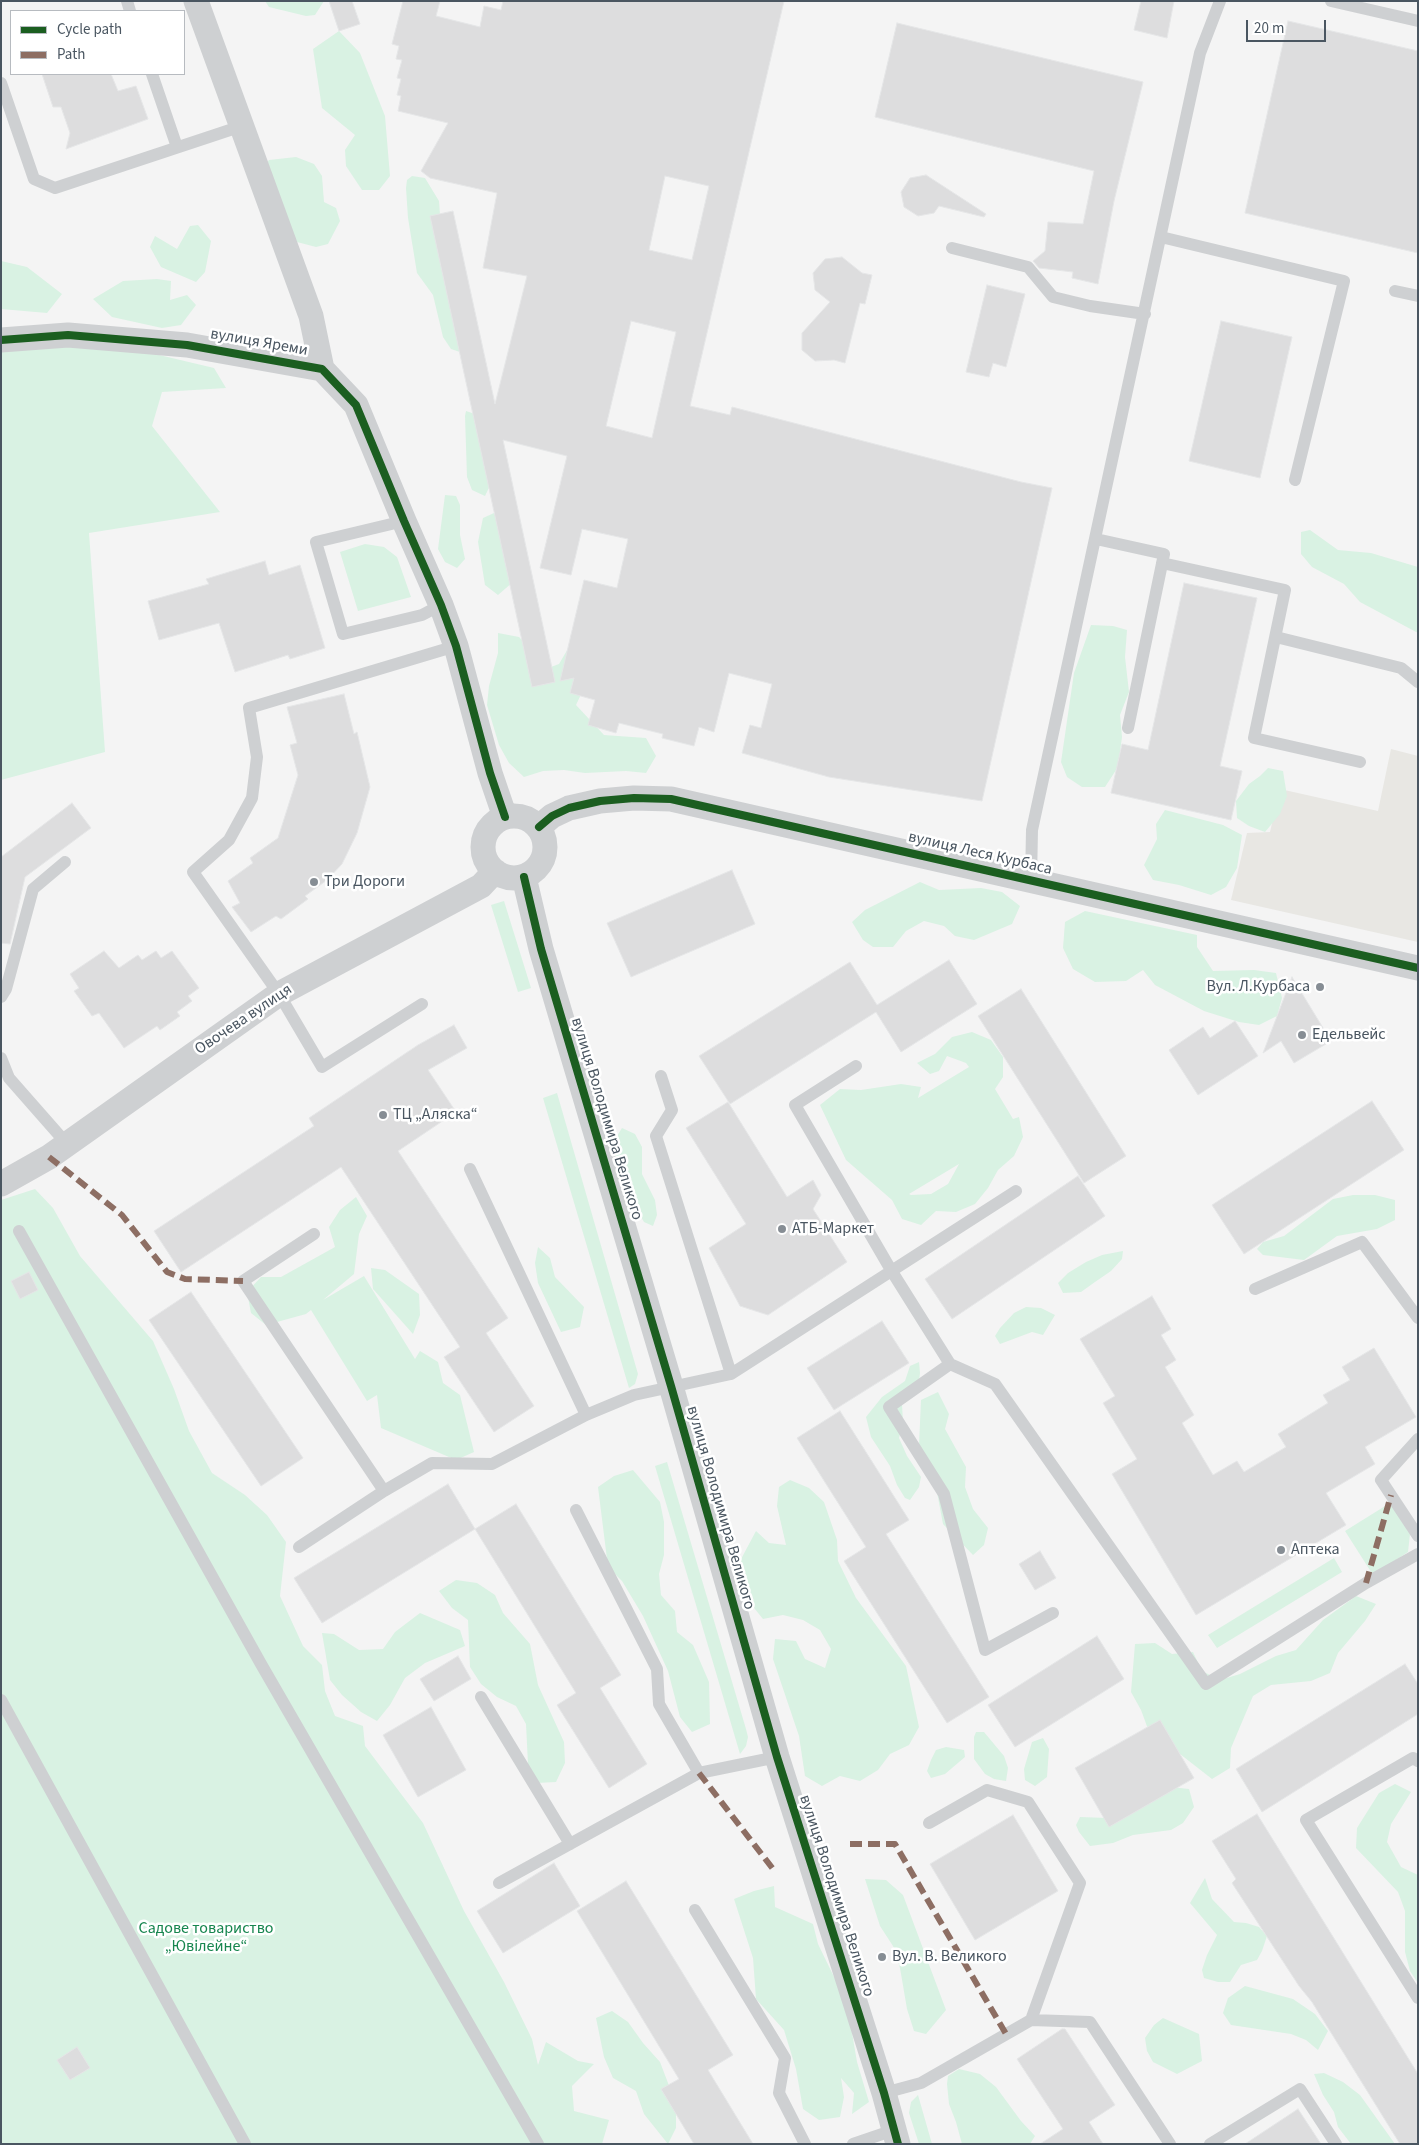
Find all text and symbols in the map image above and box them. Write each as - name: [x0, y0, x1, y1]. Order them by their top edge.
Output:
- legend: [10, 10, 185, 75]
- scale bar: [1249, 10, 1329, 42]
- text: 20 m: [1254, 18, 1284, 39]
- text: Cycle path: [57, 19, 122, 40]
- text: Path: [57, 44, 85, 65]
- street label: вулиця Яреми: [209, 325, 309, 361]
- street label: вулиця Леся Курбаса: [906, 828, 1054, 880]
- place label: Три Дороги: [324, 872, 405, 892]
- marker: Три Дороги: [308, 876, 320, 888]
- place label: Вул. Л.Курбаса: [1207, 977, 1310, 997]
- street label: Овочева вулиця: [192, 980, 296, 1060]
- marker: Вул. Л.Курбаса: [1314, 981, 1326, 993]
- street label: вулиця Володимира Великого: [566, 1015, 646, 1223]
- place label: Едельвейс: [1312, 1025, 1386, 1045]
- marker: Едельвейс: [1296, 1029, 1308, 1041]
- place label: ТЦ „Аляска“: [393, 1105, 478, 1125]
- marker: ТЦ „Аляска“: [377, 1109, 389, 1121]
- place label: АТБ-Маркет: [792, 1219, 874, 1239]
- marker: АТБ-Маркет: [776, 1223, 788, 1235]
- street label: вулиця Володимира Великого: [682, 1404, 758, 1612]
- place label: Аптека: [1291, 1540, 1339, 1560]
- marker: Аптека: [1275, 1544, 1287, 1556]
- street label: вулиця Володимира Великого: [794, 1793, 878, 1999]
- park label: Садове товариство „Ювілейне“: [139, 1919, 273, 1957]
- place label: Вул. В. Великого: [892, 1947, 1007, 1967]
- marker: Вул. В. Великого: [876, 1951, 888, 1963]

